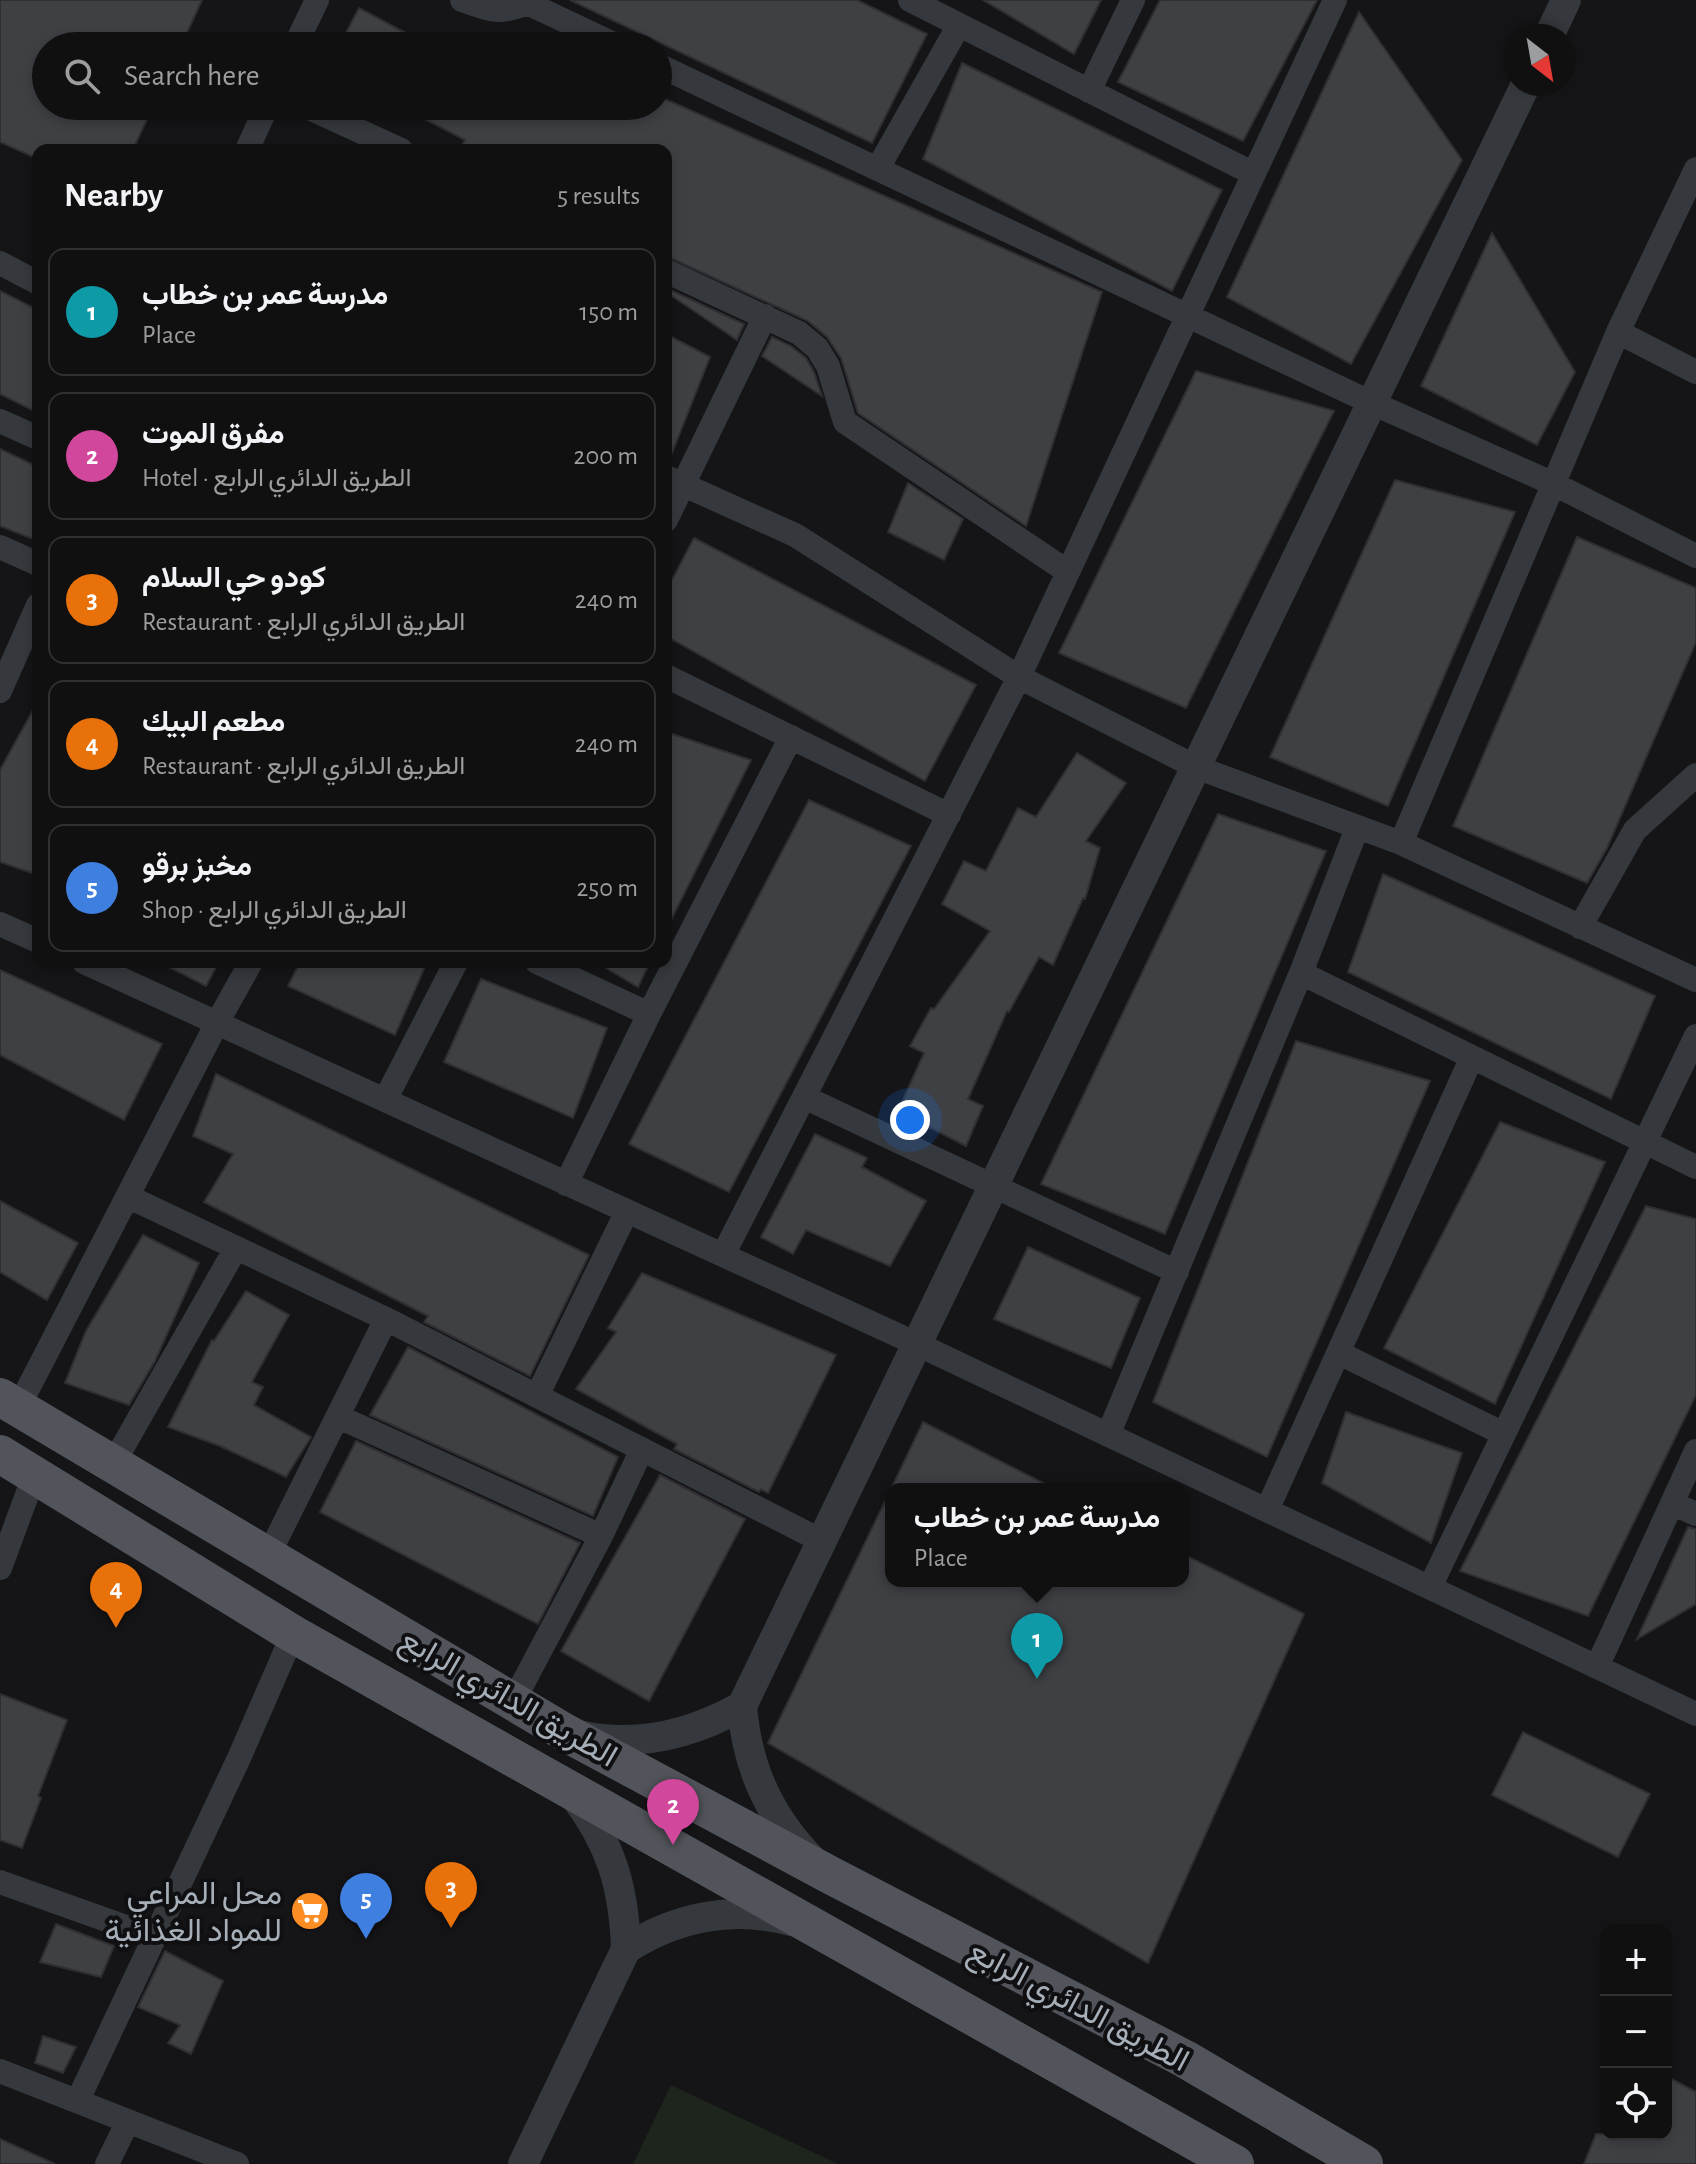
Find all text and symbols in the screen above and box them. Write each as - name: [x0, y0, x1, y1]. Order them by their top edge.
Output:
- north arrow: [1504, 24, 1576, 96]
- search box: [32, 32, 672, 120]
- icon: search: [60, 54, 104, 98]
- text: Search here: [124, 61, 260, 91]
- text: Nearby: [64, 179, 163, 213]
- text: 5 results: [557, 183, 640, 209]
- text: مدرسة عمر بن خطاب: [142, 280, 388, 310]
- text: 1: [87, 299, 97, 325]
- text: 150 m: [579, 299, 638, 325]
- text: Place: [142, 322, 196, 348]
- text: مفرق الموت: [142, 419, 285, 449]
- text: 2: [86, 443, 98, 469]
- text: 200 m: [574, 443, 638, 469]
- text: Hotel · الطريق الدائري الرابع: [142, 465, 412, 491]
- text: كودو حي السلام: [142, 563, 326, 593]
- text: 3: [86, 587, 98, 613]
- text: 240 m: [575, 587, 638, 613]
- text: Restaurant · الطريق الدائري الرابع: [142, 609, 465, 635]
- text: مطعم البيك: [142, 707, 285, 737]
- text: 4: [85, 731, 99, 757]
- text: 240 m: [575, 731, 638, 757]
- text: Restaurant · الطريق الدائري الرابع: [142, 753, 465, 779]
- text: مخبز برقو: [142, 851, 252, 881]
- text: 5: [86, 875, 98, 901]
- text: 250 m: [576, 875, 638, 901]
- text: Shop · الطريق الدائري الرابع: [142, 897, 407, 923]
- your location: [890, 1100, 930, 1140]
- popup: [885, 1483, 1189, 1587]
- text: مدرسة عمر بن خطاب: [914, 1503, 1160, 1533]
- text: Place: [914, 1545, 968, 1571]
- pin: 4: [90, 1562, 142, 1628]
- pin: 1: [1011, 1613, 1063, 1679]
- street label: الطريق الدائري الرابع: [390, 1623, 622, 1781]
- pin: 2: [647, 1779, 699, 1845]
- pin: 3: [425, 1862, 477, 1928]
- pin: 5: [340, 1873, 392, 1939]
- place label: محل المراعي للمواد الغذائية: [105, 1878, 282, 1950]
- supermarket icon: محل المراعي للمواد الغذائية: [289, 1890, 331, 1932]
- map controls: [1600, 1924, 1672, 2140]
- button: +: [1600, 1924, 1672, 1996]
- street label: الطريق الدائري الرابع: [959, 1934, 1194, 2085]
- button: −: [1600, 1996, 1672, 2068]
- button: locate: [1600, 2068, 1672, 2140]

